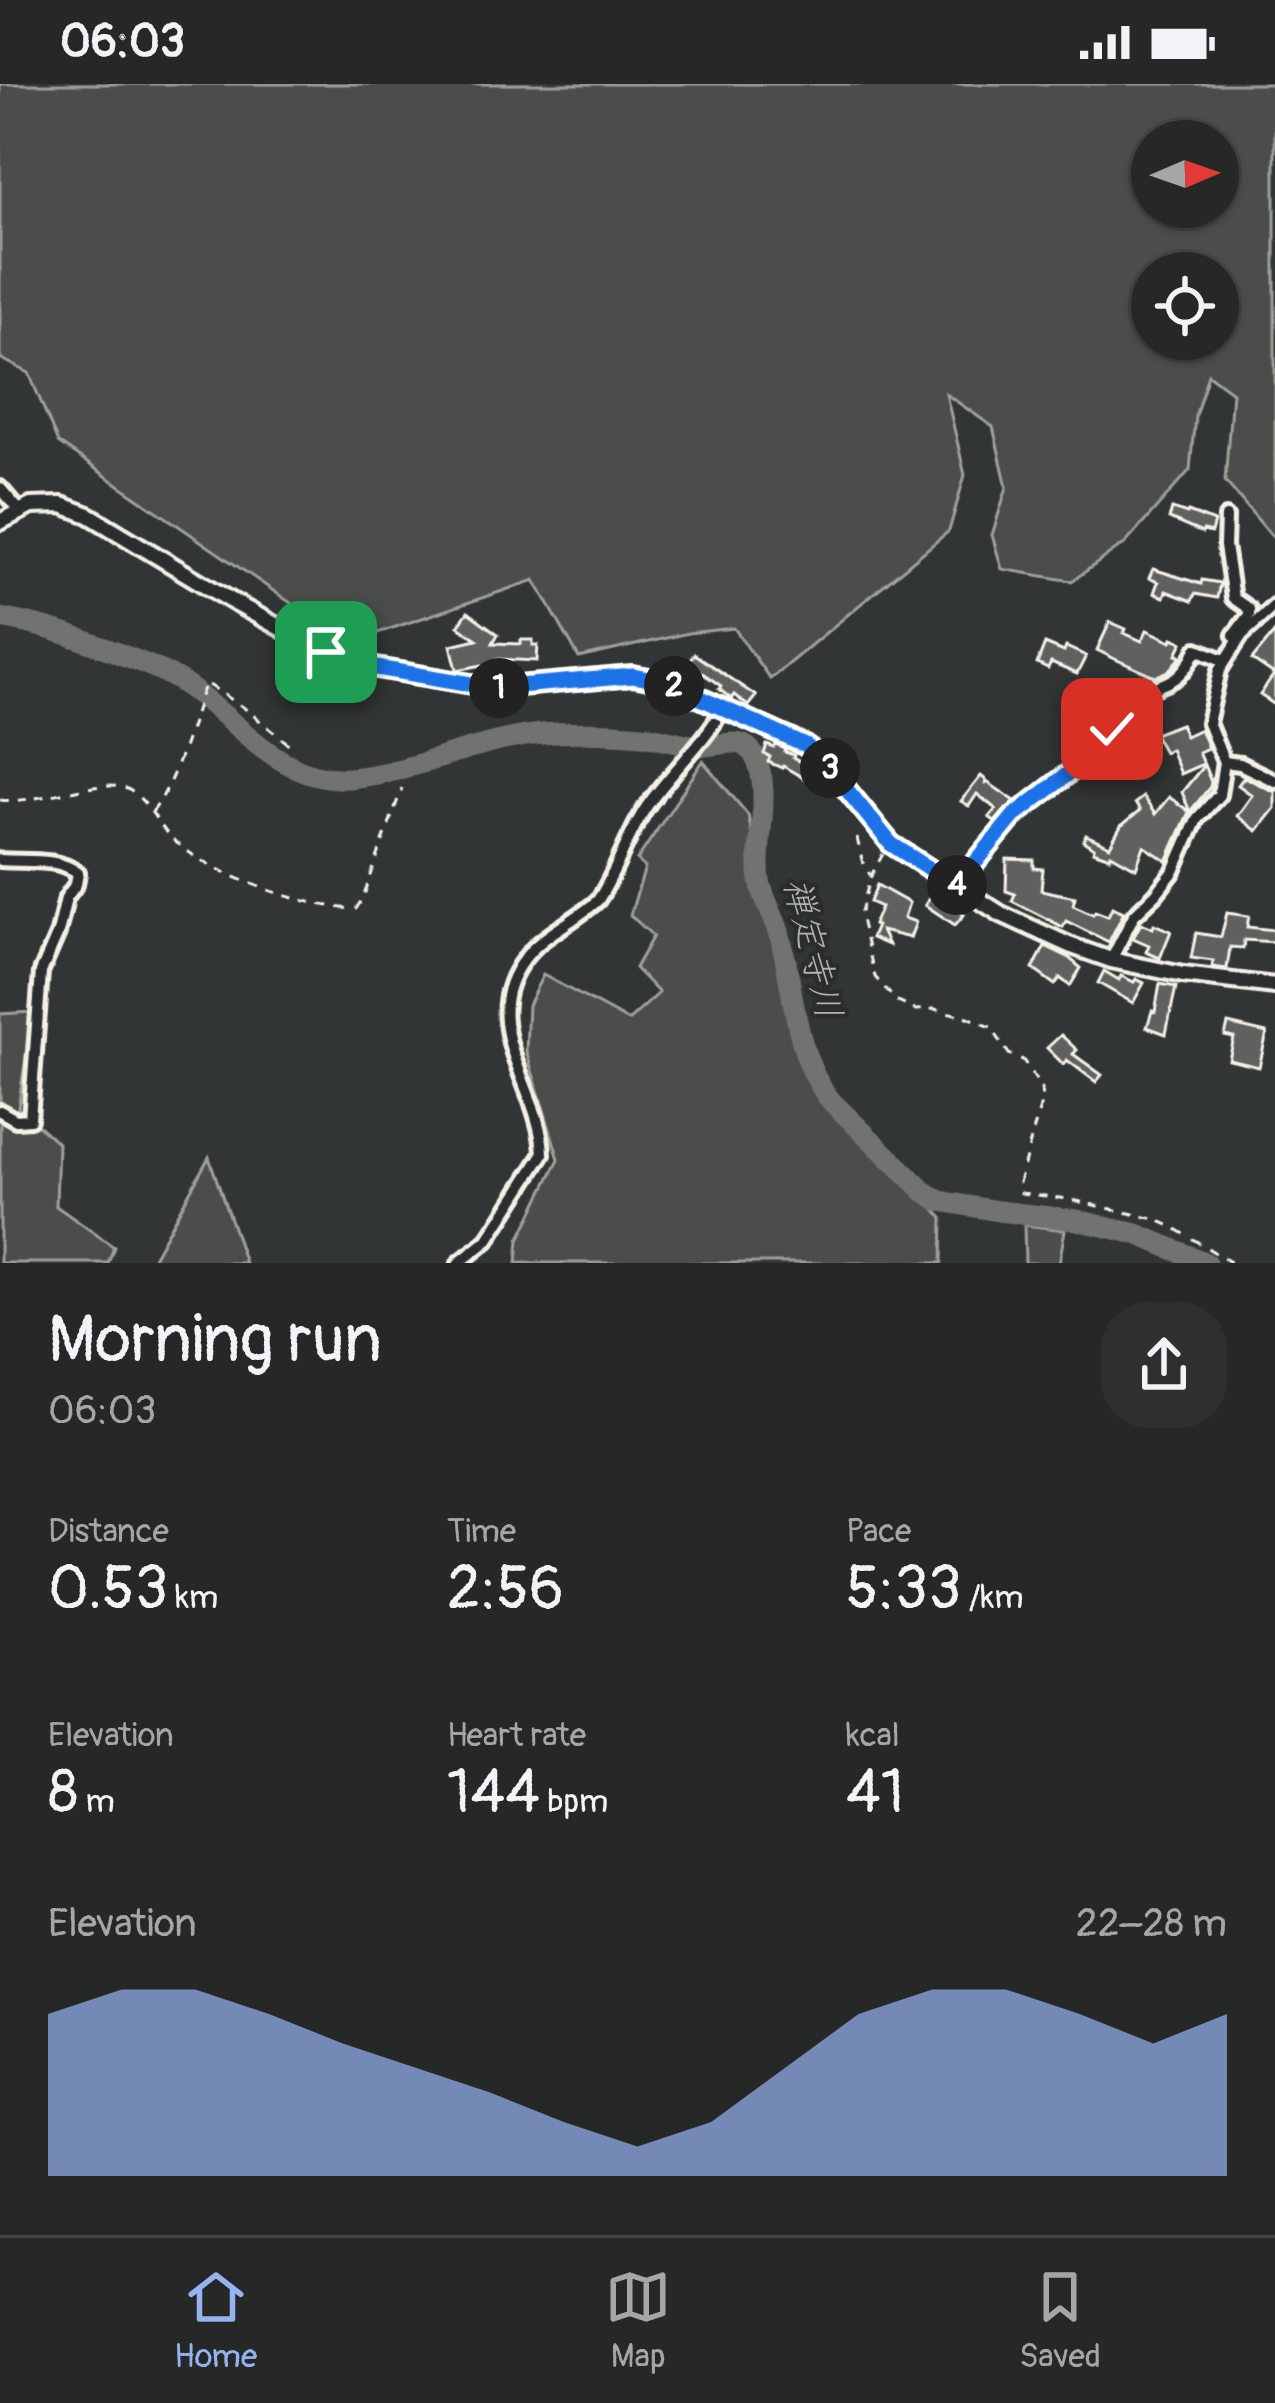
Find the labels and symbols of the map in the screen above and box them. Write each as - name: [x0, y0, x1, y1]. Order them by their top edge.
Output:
- north arrow: [1131, 120, 1239, 228]
- pin: [275, 601, 377, 703]
- pin: 2: [644, 656, 704, 716]
- pin: 1: [469, 658, 529, 718]
- pin: [1061, 678, 1163, 780]
- pin: 3: [800, 738, 860, 798]
- pin: 4: [927, 855, 987, 915]
- water label: 禅定寺川: [773, 873, 852, 1024]

